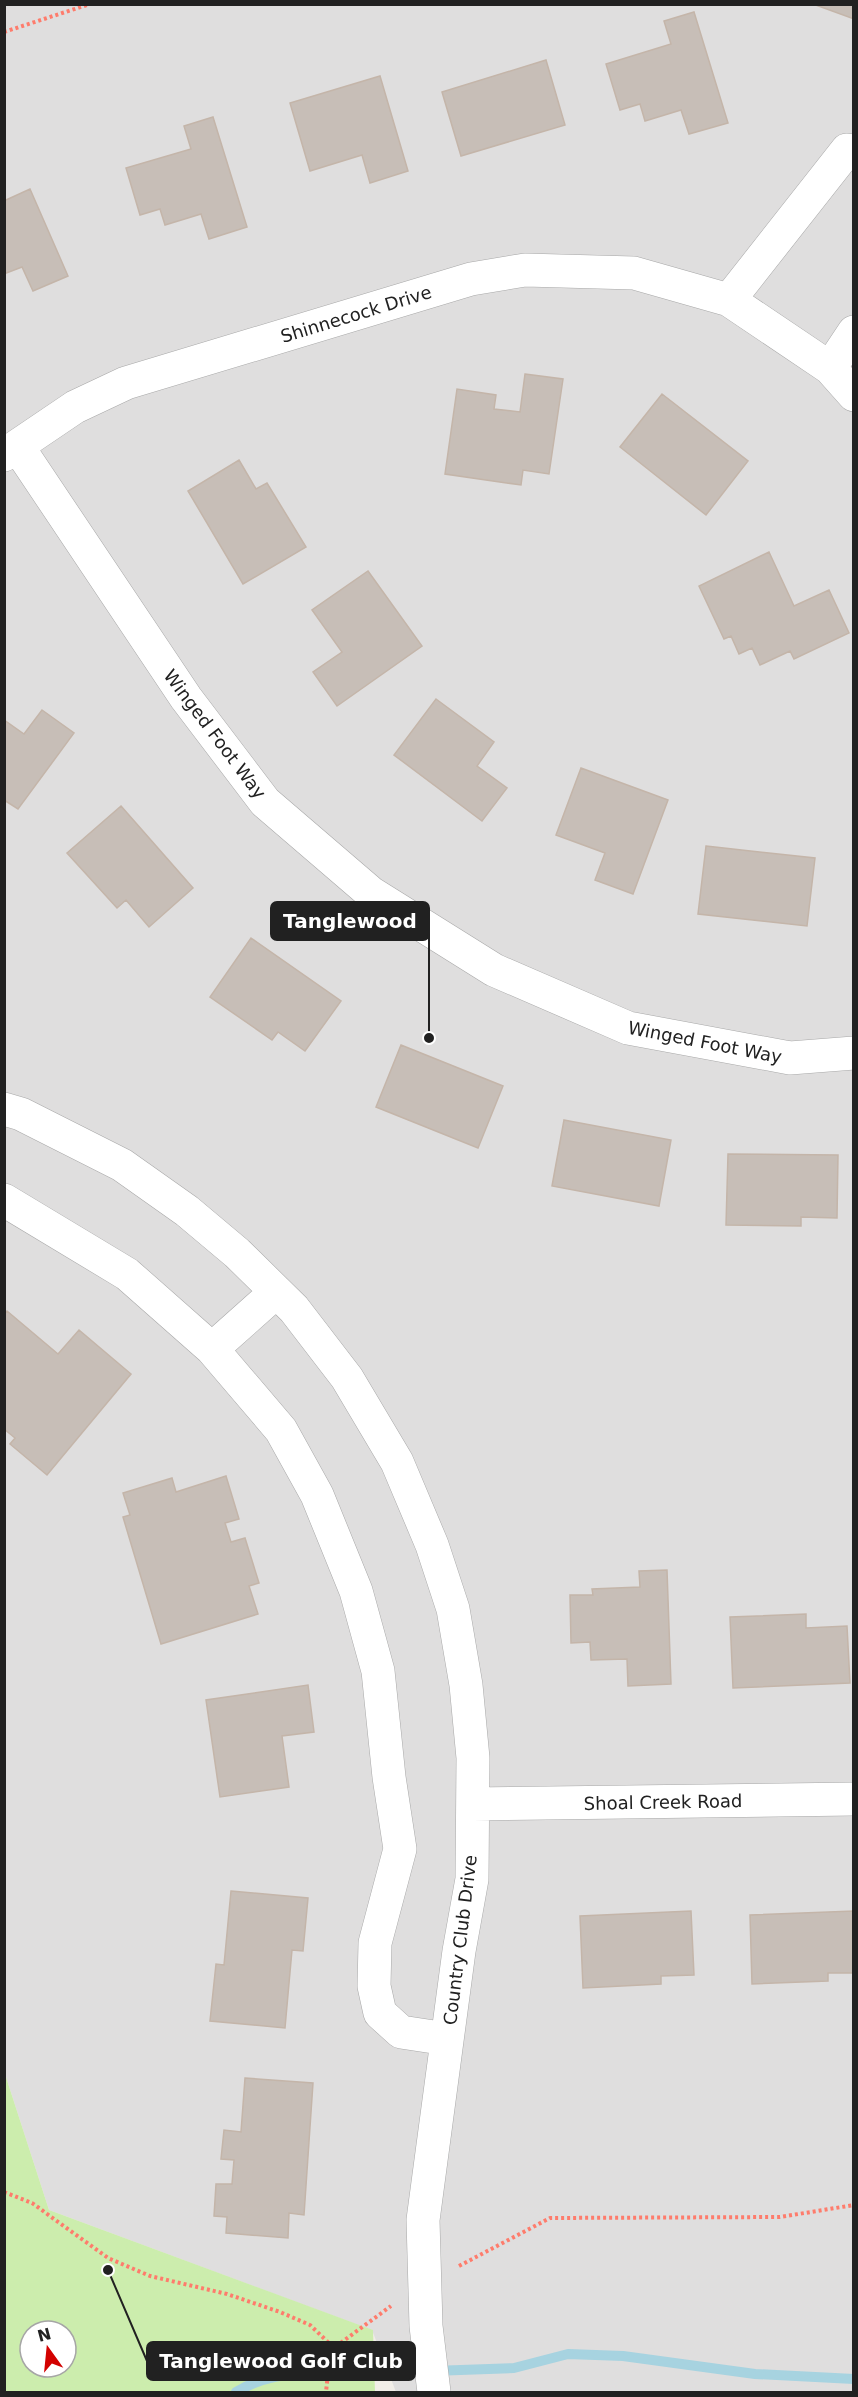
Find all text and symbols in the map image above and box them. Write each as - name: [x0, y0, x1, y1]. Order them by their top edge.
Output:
- street label: Shinnecock Drive: [278, 281, 434, 347]
- street label: Winged Foot Way: [160, 665, 271, 803]
- callout: Tanglewood: [271, 902, 429, 940]
- text: Tanglewood: [283, 909, 417, 933]
- street label: Winged Foot Way: [626, 1017, 784, 1067]
- street label: Shoal Creek Road: [584, 1790, 742, 1814]
- street label: Country Club Drive: [439, 1854, 481, 2026]
- north arrow: [18, 2319, 78, 2379]
- text: N: [35, 2324, 53, 2346]
- callout: Tanglewood Golf Club: [147, 2342, 415, 2380]
- text: Tanglewood Golf Club: [159, 2349, 403, 2373]

